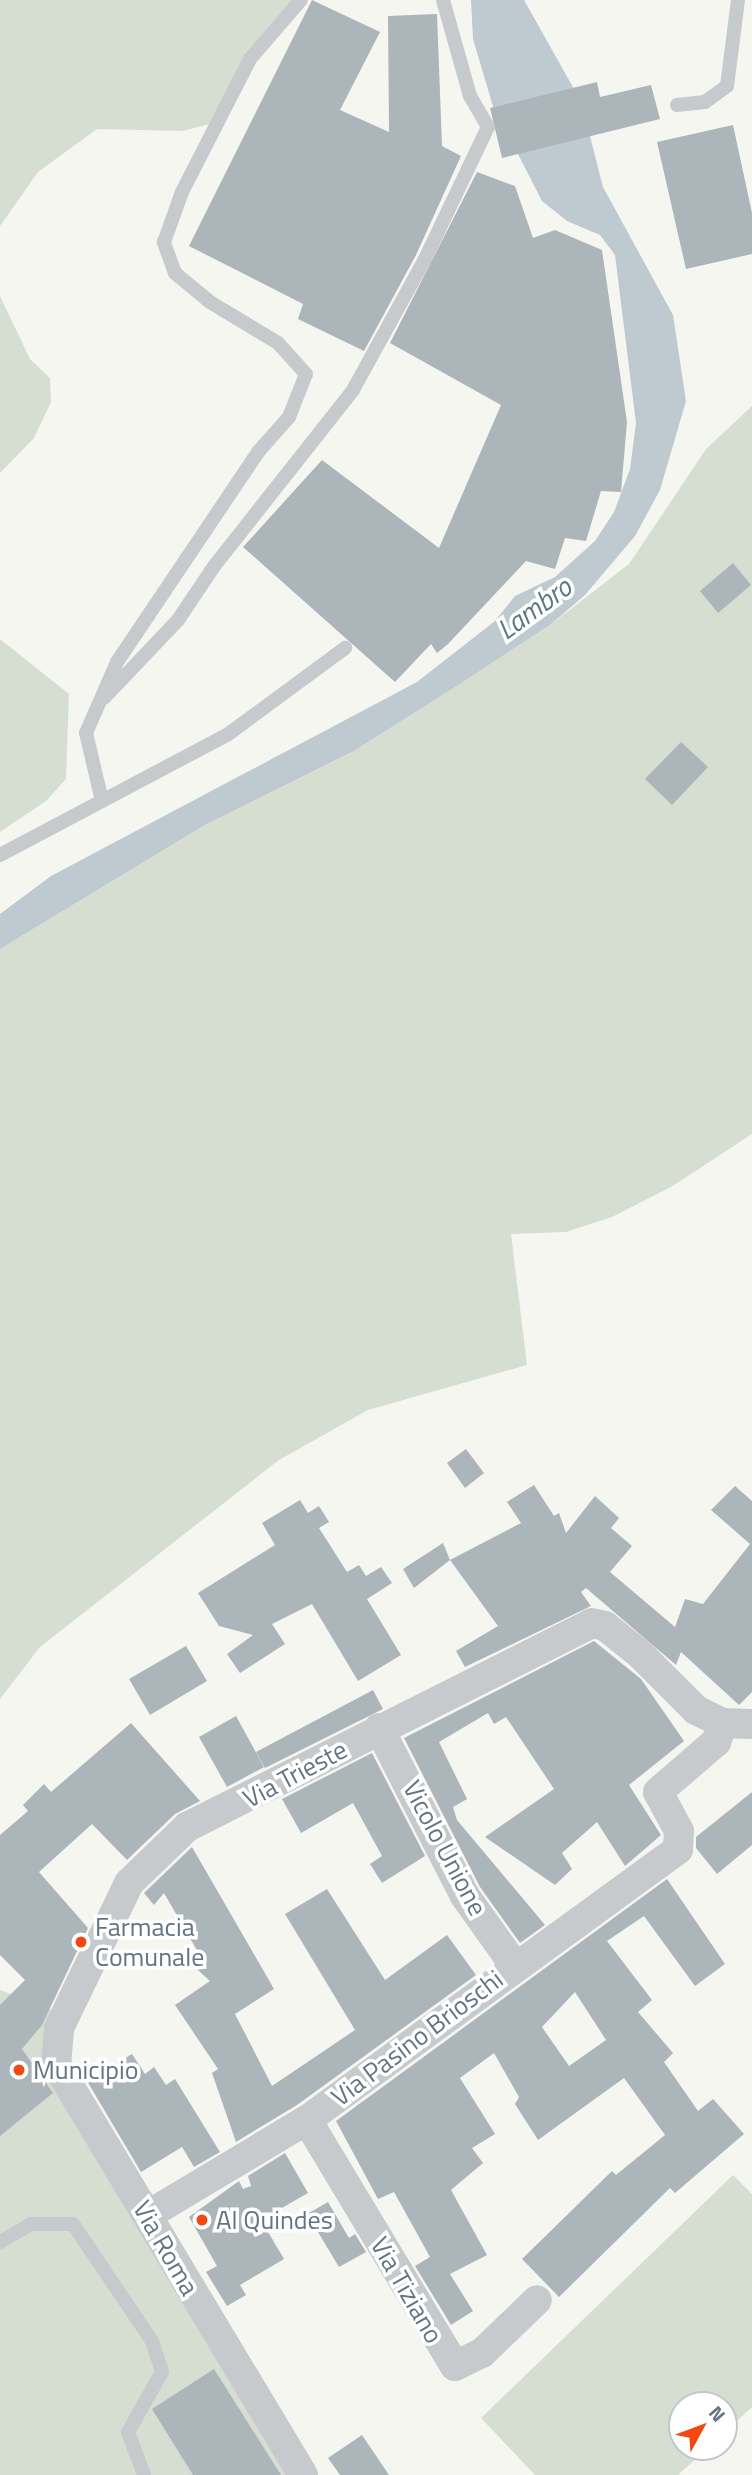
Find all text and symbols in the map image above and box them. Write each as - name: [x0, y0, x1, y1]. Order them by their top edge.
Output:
- water label: Lambro: [490, 570, 578, 646]
- street label: Via Trieste: [238, 1734, 352, 1814]
- street label: Vicolo Unione: [396, 1775, 494, 1921]
- place label: Farmacia Comunale: [95, 1911, 204, 1972]
- marker: Farmacia Comunale: [73, 1934, 89, 1950]
- street label: Via Pasino Brioschi: [325, 1963, 509, 2113]
- place label: Municipio: [33, 2054, 138, 2086]
- marker: Municipio: [11, 2062, 27, 2078]
- street label: Via Roma: [127, 2195, 205, 2301]
- place label: Al Quindes: [216, 2204, 333, 2236]
- marker: Al Quindes: [194, 2212, 210, 2228]
- street label: Via Tiziano: [364, 2231, 450, 2349]
- north arrow: [668, 2391, 738, 2461]
- text: N: [702, 2399, 733, 2428]

